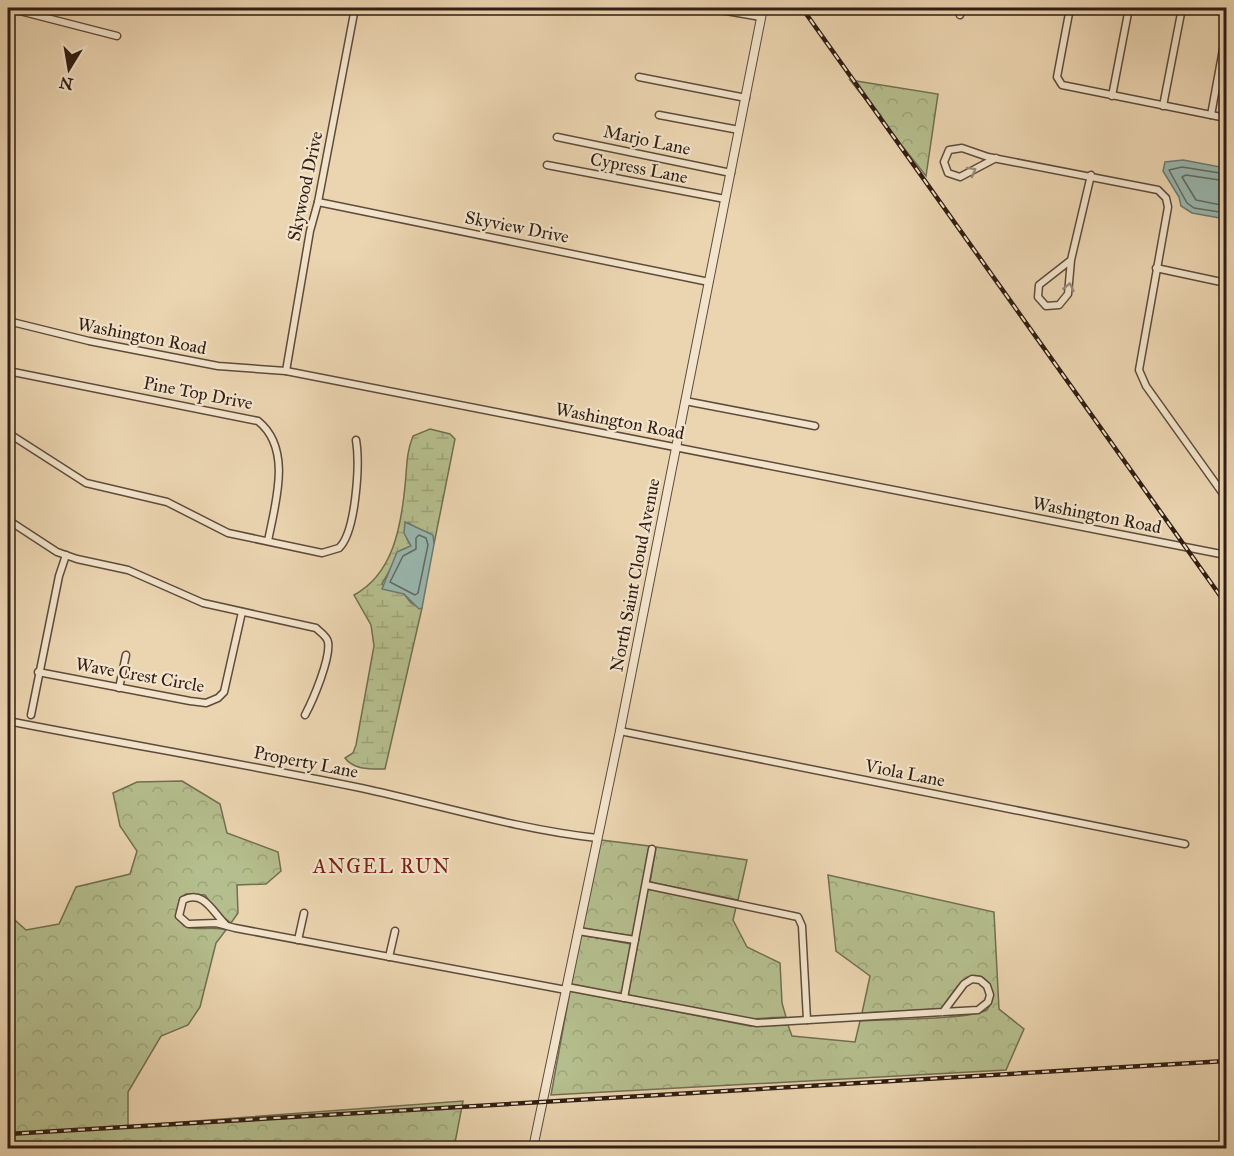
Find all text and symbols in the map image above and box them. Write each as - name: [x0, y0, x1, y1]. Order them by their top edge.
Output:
- north arrow: [39, 39, 99, 99]
- text: N: [57, 73, 75, 94]
- street label: Marjo Lane: [601, 120, 693, 160]
- street label: Skywood Drive: [283, 129, 327, 243]
- street label: Cypress Lane: [588, 148, 690, 188]
- one-way arrow: [966, 167, 976, 178]
- street label: Skyview Drive: [463, 206, 571, 248]
- one-way arrow: [1062, 282, 1075, 292]
- street label: Washington Road: [75, 313, 208, 360]
- street label: Pine Top Drive: [141, 372, 255, 414]
- street label: Washington Road: [553, 398, 686, 445]
- street label: North Saint Cloud Avenue: [605, 476, 665, 674]
- street label: Washington Road: [1030, 492, 1163, 539]
- street label: Wave Crest Circle: [74, 653, 206, 697]
- street label: Property Lane: [252, 741, 360, 783]
- street label: Viola Lane: [862, 754, 947, 792]
- district label: ANGEL RUN: [312, 854, 451, 878]

